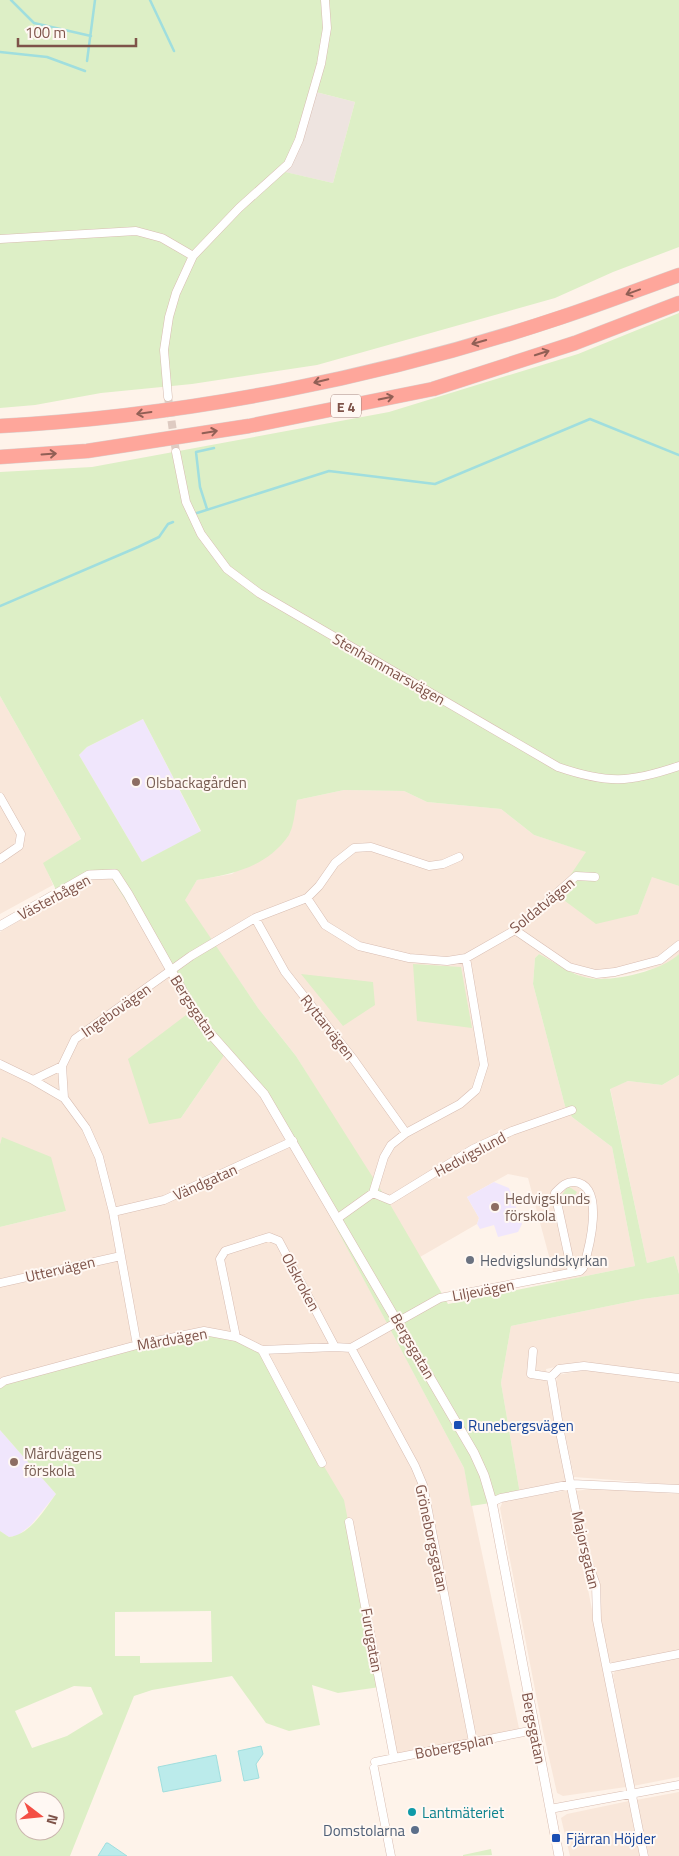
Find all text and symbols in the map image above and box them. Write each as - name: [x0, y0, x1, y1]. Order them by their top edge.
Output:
- scale bar: [18, 15, 135, 47]
- text: 100 m: [25, 21, 66, 44]
- one-way arrow: [626, 288, 641, 297]
- one-way arrow: [471, 337, 487, 347]
- one-way arrow: [534, 348, 550, 357]
- one-way arrow: [314, 377, 330, 386]
- one-way arrow: [378, 393, 394, 402]
- road number: E 4: [331, 394, 361, 418]
- one-way arrow: [136, 408, 152, 418]
- one-way arrow: [201, 427, 217, 437]
- one-way arrow: [40, 449, 56, 458]
- street label: Stenhammarsvägen: [328, 627, 450, 711]
- place label: Olsbackagården: [146, 771, 247, 794]
- marker: Olsbackagården: [130, 776, 142, 788]
- street label: Västerbågen: [13, 868, 95, 926]
- street label: Soldatvägen: [504, 871, 580, 939]
- street label: Bergsgatan: [165, 970, 223, 1044]
- street label: Ingebovägen: [76, 977, 156, 1043]
- street label: Ryttarvägen: [295, 989, 361, 1065]
- street label: Hedvigslund: [430, 1125, 510, 1183]
- street label: Vändgatan: [169, 1158, 241, 1206]
- place label: Hedvigslunds förskola: [505, 1187, 590, 1227]
- marker: Hedvigslunds förskola: [489, 1201, 501, 1213]
- street label: Olskroken: [276, 1249, 326, 1315]
- place label: Hedvigslundskyrkan: [480, 1249, 607, 1272]
- street label: Uttervägen: [23, 1250, 97, 1288]
- marker: Hedvigslundskyrkan: [464, 1254, 476, 1266]
- street label: Liljevägen: [450, 1273, 516, 1307]
- street label: Bergsgatan: [385, 1309, 441, 1383]
- street label: Mårdvägen: [135, 1322, 209, 1356]
- place label: Runebergsvägen: [468, 1414, 574, 1437]
- marker: Runebergsvägen: [452, 1419, 464, 1431]
- place label: Mårdvägens förskola: [24, 1442, 102, 1482]
- marker: Mårdvägens förskola: [8, 1456, 20, 1468]
- street label: Gröneborgsgatan: [409, 1482, 455, 1594]
- street label: Majorsgatan: [566, 1509, 606, 1591]
- street label: Furugatan: [355, 1606, 389, 1674]
- street label: Bergsgatan: [516, 1690, 552, 1766]
- street label: Bobergsplan: [413, 1727, 495, 1765]
- north arrow: [15, 1791, 65, 1841]
- place label: Lantmäteriet: [422, 1801, 505, 1824]
- marker: Lantmäteriet: [406, 1806, 418, 1818]
- text: N: [42, 1812, 64, 1827]
- place label: Domstolarna: [323, 1819, 405, 1842]
- marker: Domstolarna: [409, 1824, 421, 1836]
- place label: Fjärran Höjder: [566, 1827, 656, 1850]
- marker: Fjärran Höjder: [550, 1832, 562, 1844]

